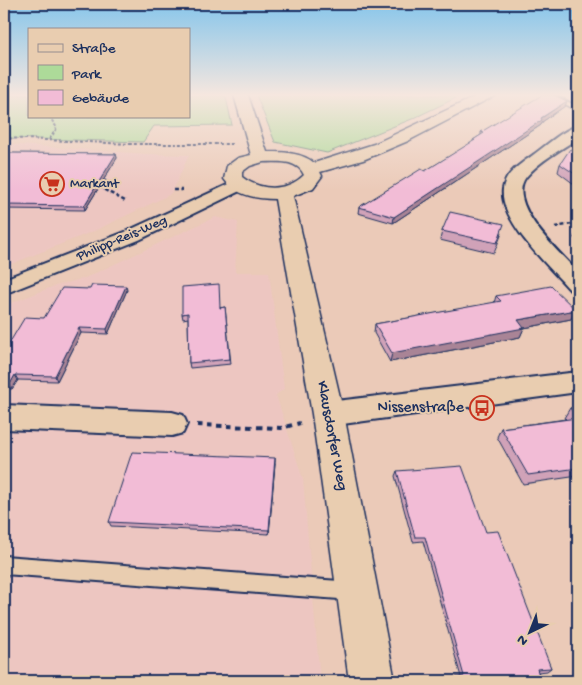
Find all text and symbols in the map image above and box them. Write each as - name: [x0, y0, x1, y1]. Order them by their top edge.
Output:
- legend: [28, 28, 190, 118]
- text: Straße: [72, 40, 116, 58]
- text: Park: [71, 66, 102, 84]
- text: Gebäude: [72, 90, 129, 108]
- supermarket icon: Markant: [39, 171, 65, 197]
- place label: Markant: [70, 176, 120, 193]
- street label: Philipp-Reis-Weg: [73, 212, 170, 266]
- street label: Klausdorfer Weg: [311, 379, 351, 493]
- bus stop icon: Nissenstraße: [469, 395, 495, 421]
- place label: Nissenstraße: [377, 399, 465, 418]
- north arrow: [504, 608, 554, 658]
- text: N: [514, 630, 532, 649]

